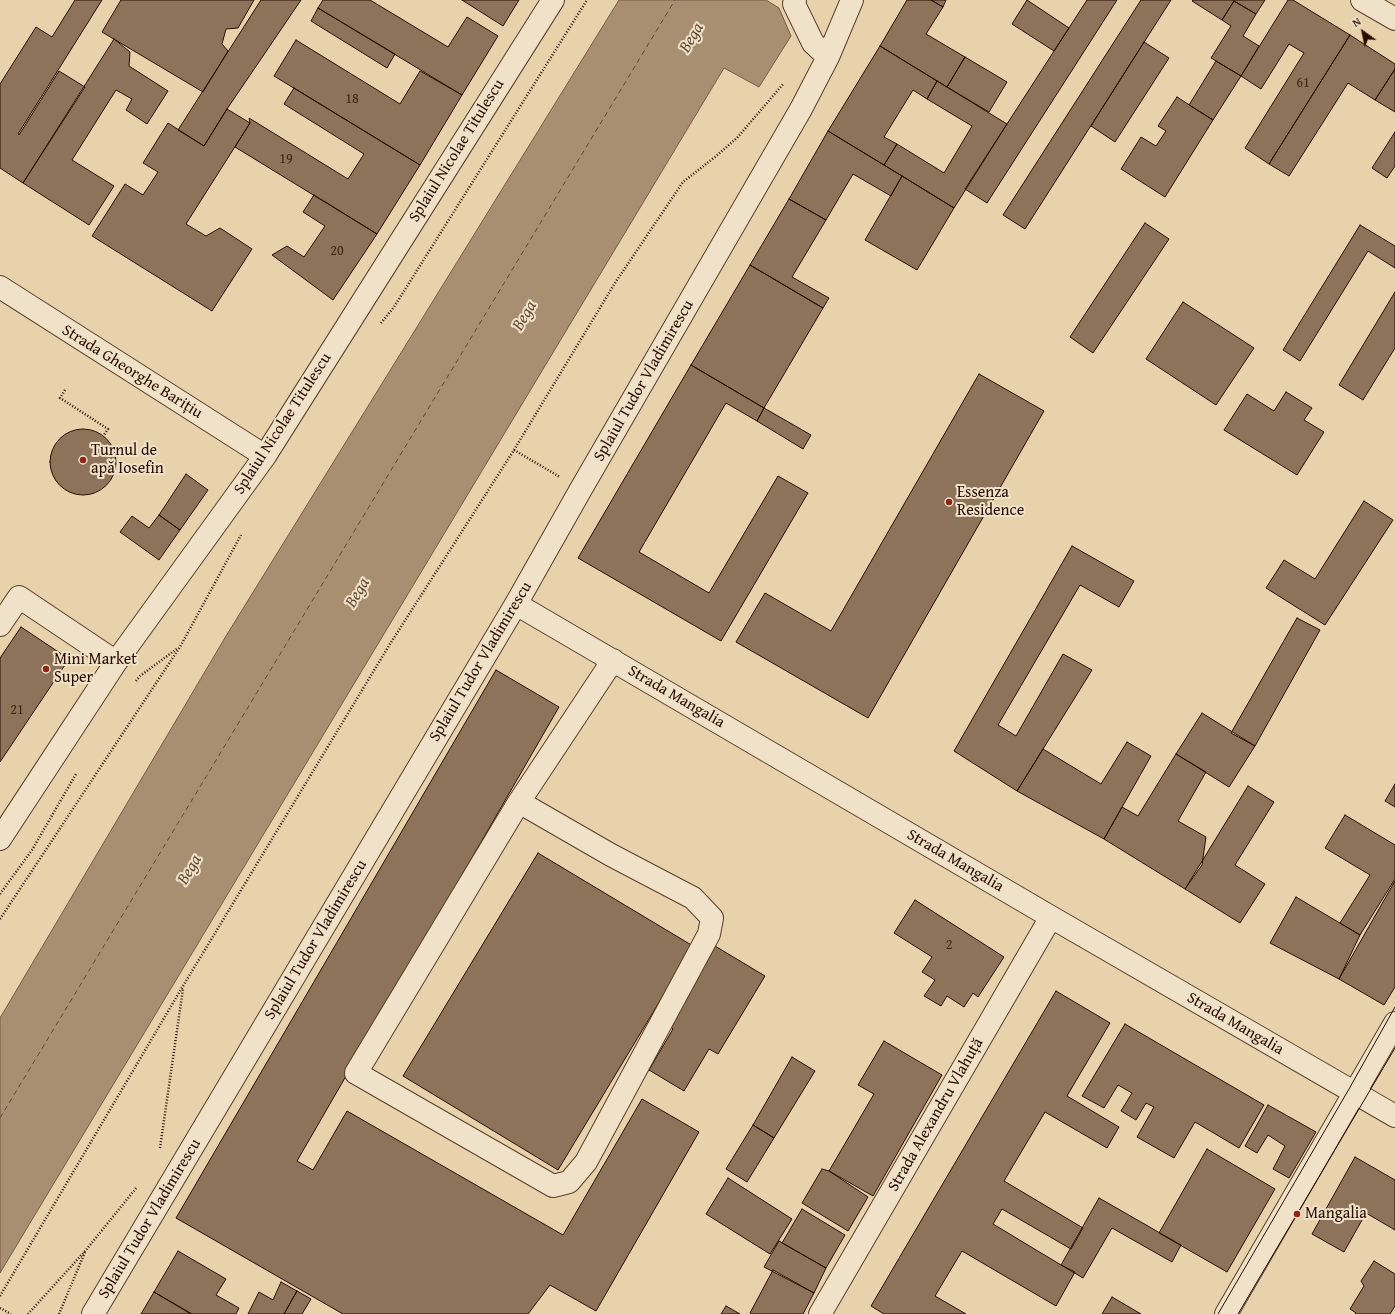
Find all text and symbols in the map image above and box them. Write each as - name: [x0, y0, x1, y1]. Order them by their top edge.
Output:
- north arrow: [1343, 12, 1383, 52]
- text: N: [1349, 13, 1364, 31]
- water label: Bega: [675, 19, 709, 57]
- house number: 61: [1296, 75, 1310, 91]
- street label: Splaiul Nicolae Titulescu: [405, 76, 509, 226]
- house number: 18: [345, 91, 359, 107]
- house number: 19: [279, 151, 293, 167]
- house number: 20: [330, 243, 344, 259]
- water label: Bega: [508, 297, 542, 335]
- street label: Splaiul Tudor Vladimirescu: [590, 297, 698, 465]
- street label: Strada Gheorghe Barițiu: [58, 321, 206, 423]
- street label: Splaiul Nicolae Titulescu: [230, 350, 336, 498]
- place label: Turnul de apă Iosefin: [91, 441, 164, 479]
- marker: Turnul de apă Iosefin: [78, 455, 88, 465]
- place label: Essenza Residence: [957, 483, 1024, 521]
- marker: Essenza Residence: [944, 497, 954, 507]
- water label: Bega: [341, 574, 375, 612]
- street label: Splaiul Tudor Vladimirescu: [426, 579, 536, 745]
- place label: Mini Market Super: [54, 650, 137, 688]
- street label: Strada Mangalia: [624, 661, 728, 733]
- marker: Mini Market Super: [41, 664, 51, 674]
- house number: 21: [10, 702, 24, 718]
- street label: Strada Mangalia: [903, 825, 1007, 897]
- water label: Bega: [173, 851, 207, 889]
- street label: Splaiul Tudor Vladimirescu: [261, 857, 371, 1023]
- house number: 2: [946, 937, 952, 953]
- street label: Strada Mangalia: [1183, 988, 1287, 1060]
- street label: Strada Alexandru Vlahuță: [884, 1035, 988, 1195]
- street label: Splaiul Tudor Vladimirescu: [95, 1136, 205, 1302]
- place label: Mangalia: [1305, 1204, 1367, 1224]
- marker: Mangalia: [1292, 1209, 1302, 1219]

